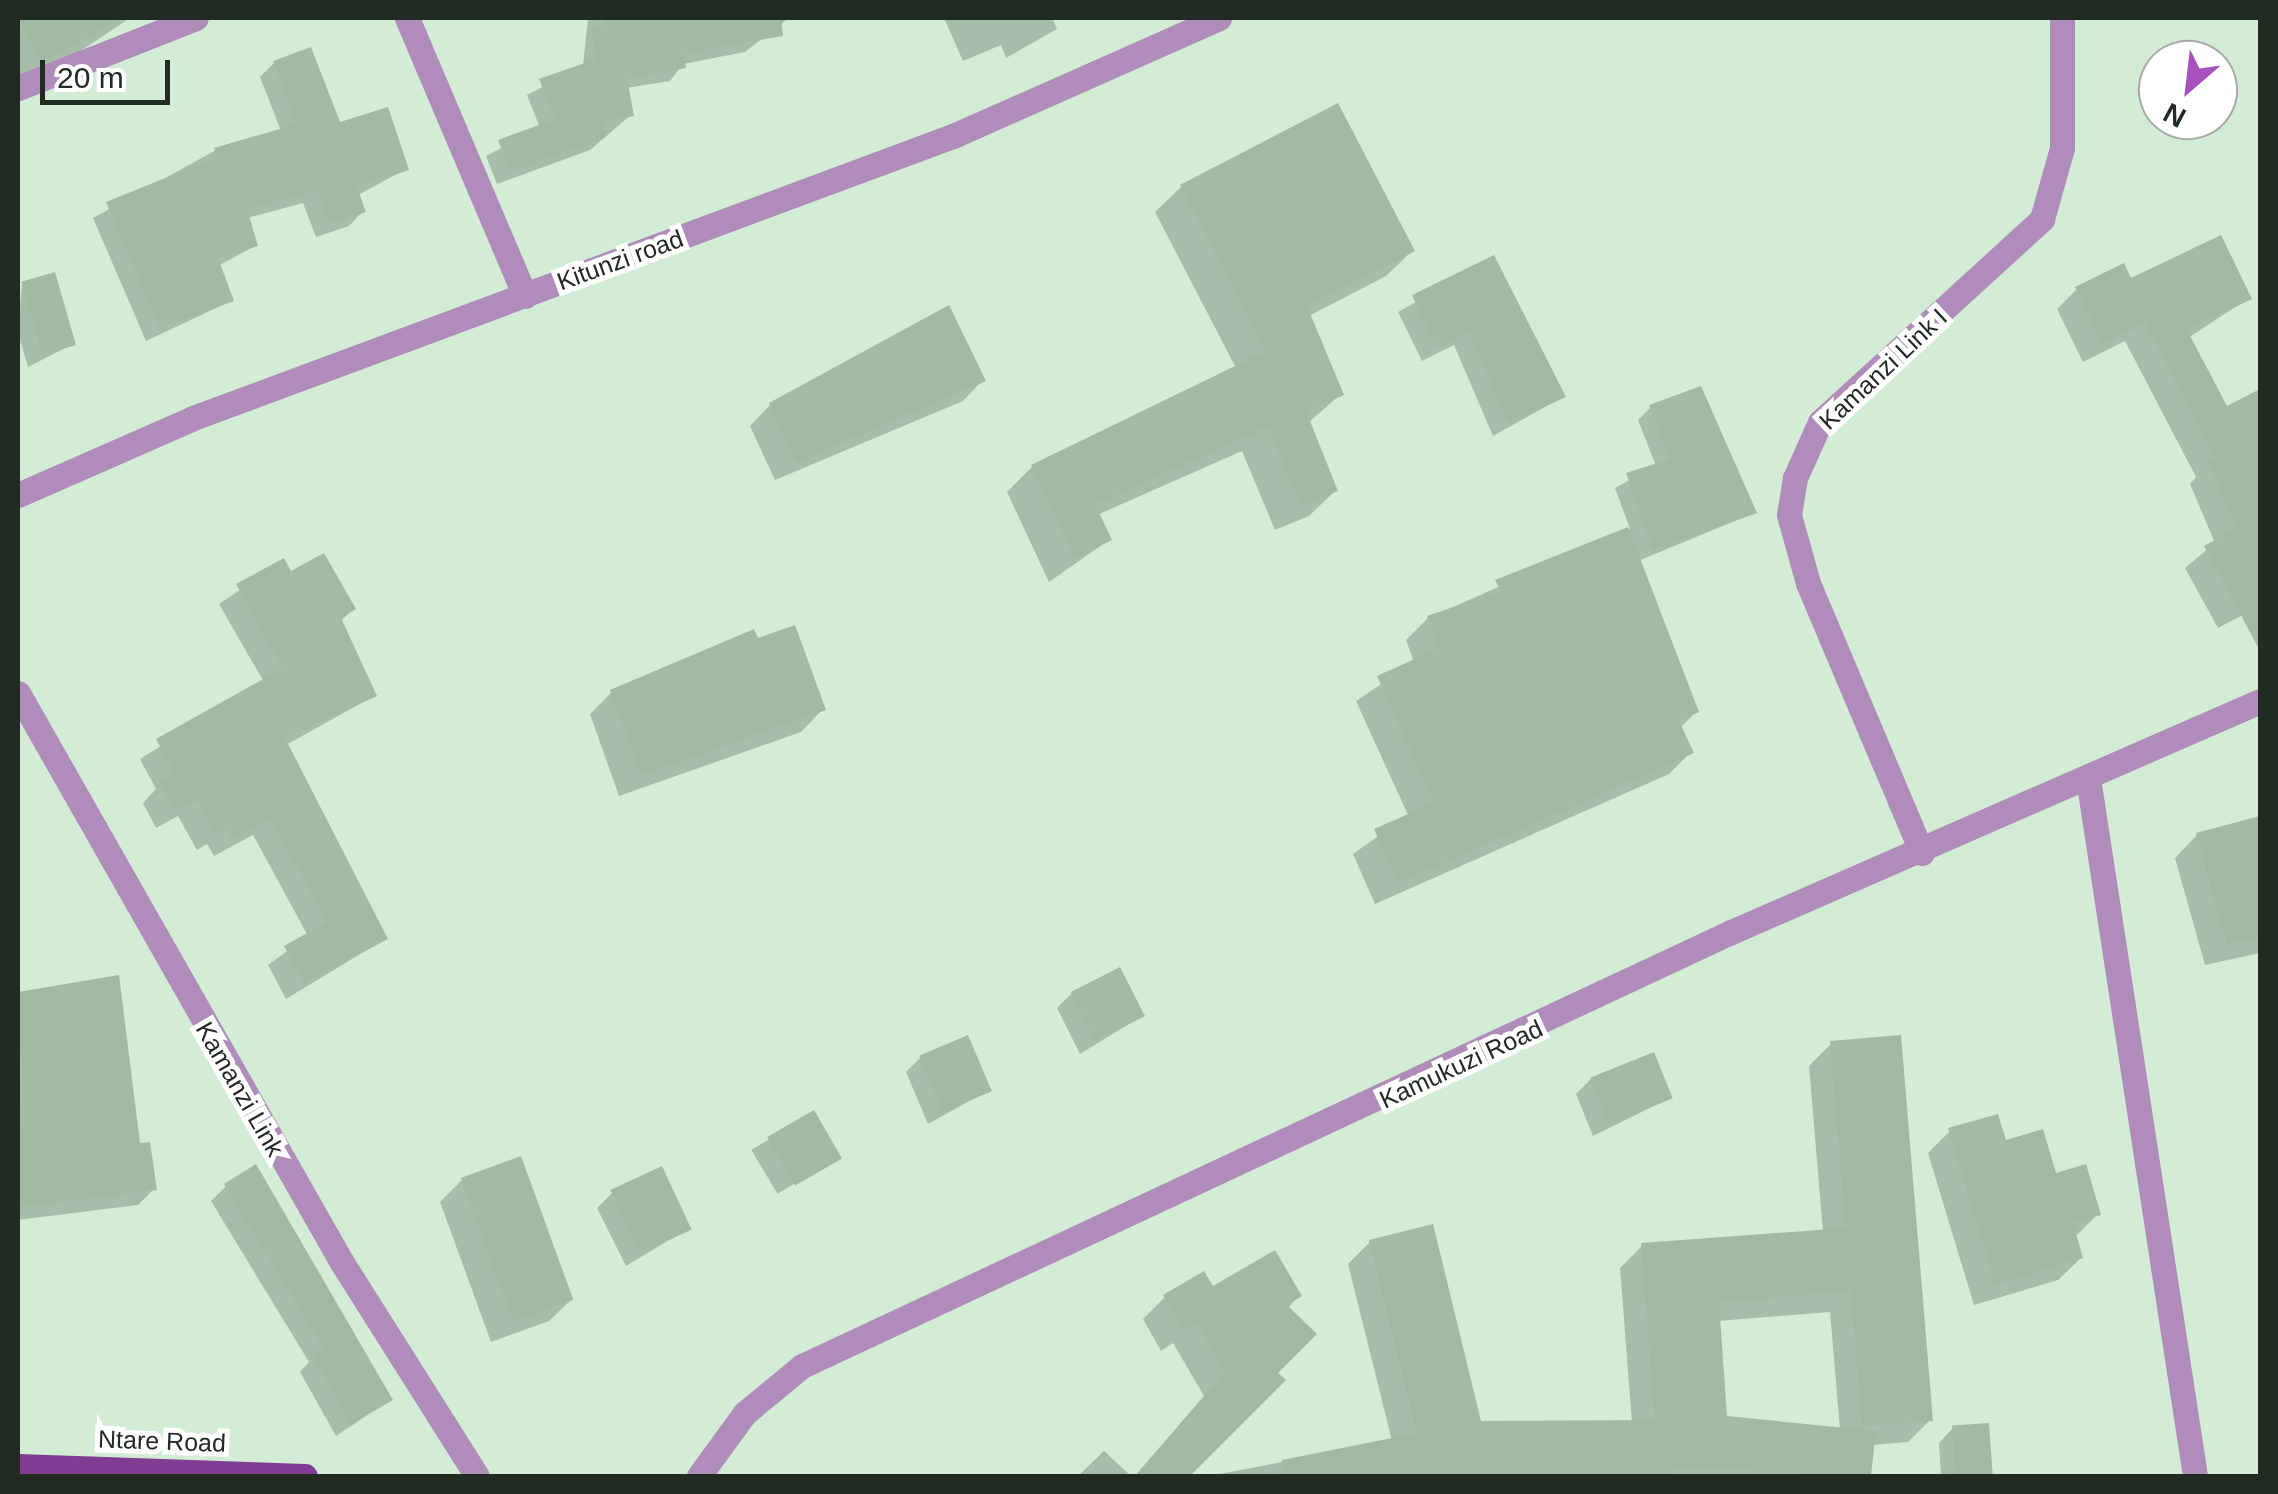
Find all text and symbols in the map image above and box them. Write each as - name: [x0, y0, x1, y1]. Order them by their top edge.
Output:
- scale bar: [45, 40, 175, 102]
- north arrow: [2138, 40, 2238, 140]
- text: 20 m: [57, 61, 124, 94]
- text: N: [2158, 97, 2191, 134]
- street label: Kitunzi road: [553, 223, 687, 297]
- street label: Kamanzi Link I: [1813, 302, 1953, 436]
- street label: Kamukuzi Road: [1375, 1013, 1547, 1115]
- street label: Kamanzi Link: [189, 1017, 291, 1161]
- street label: Ntare Road: [98, 1424, 226, 1458]

